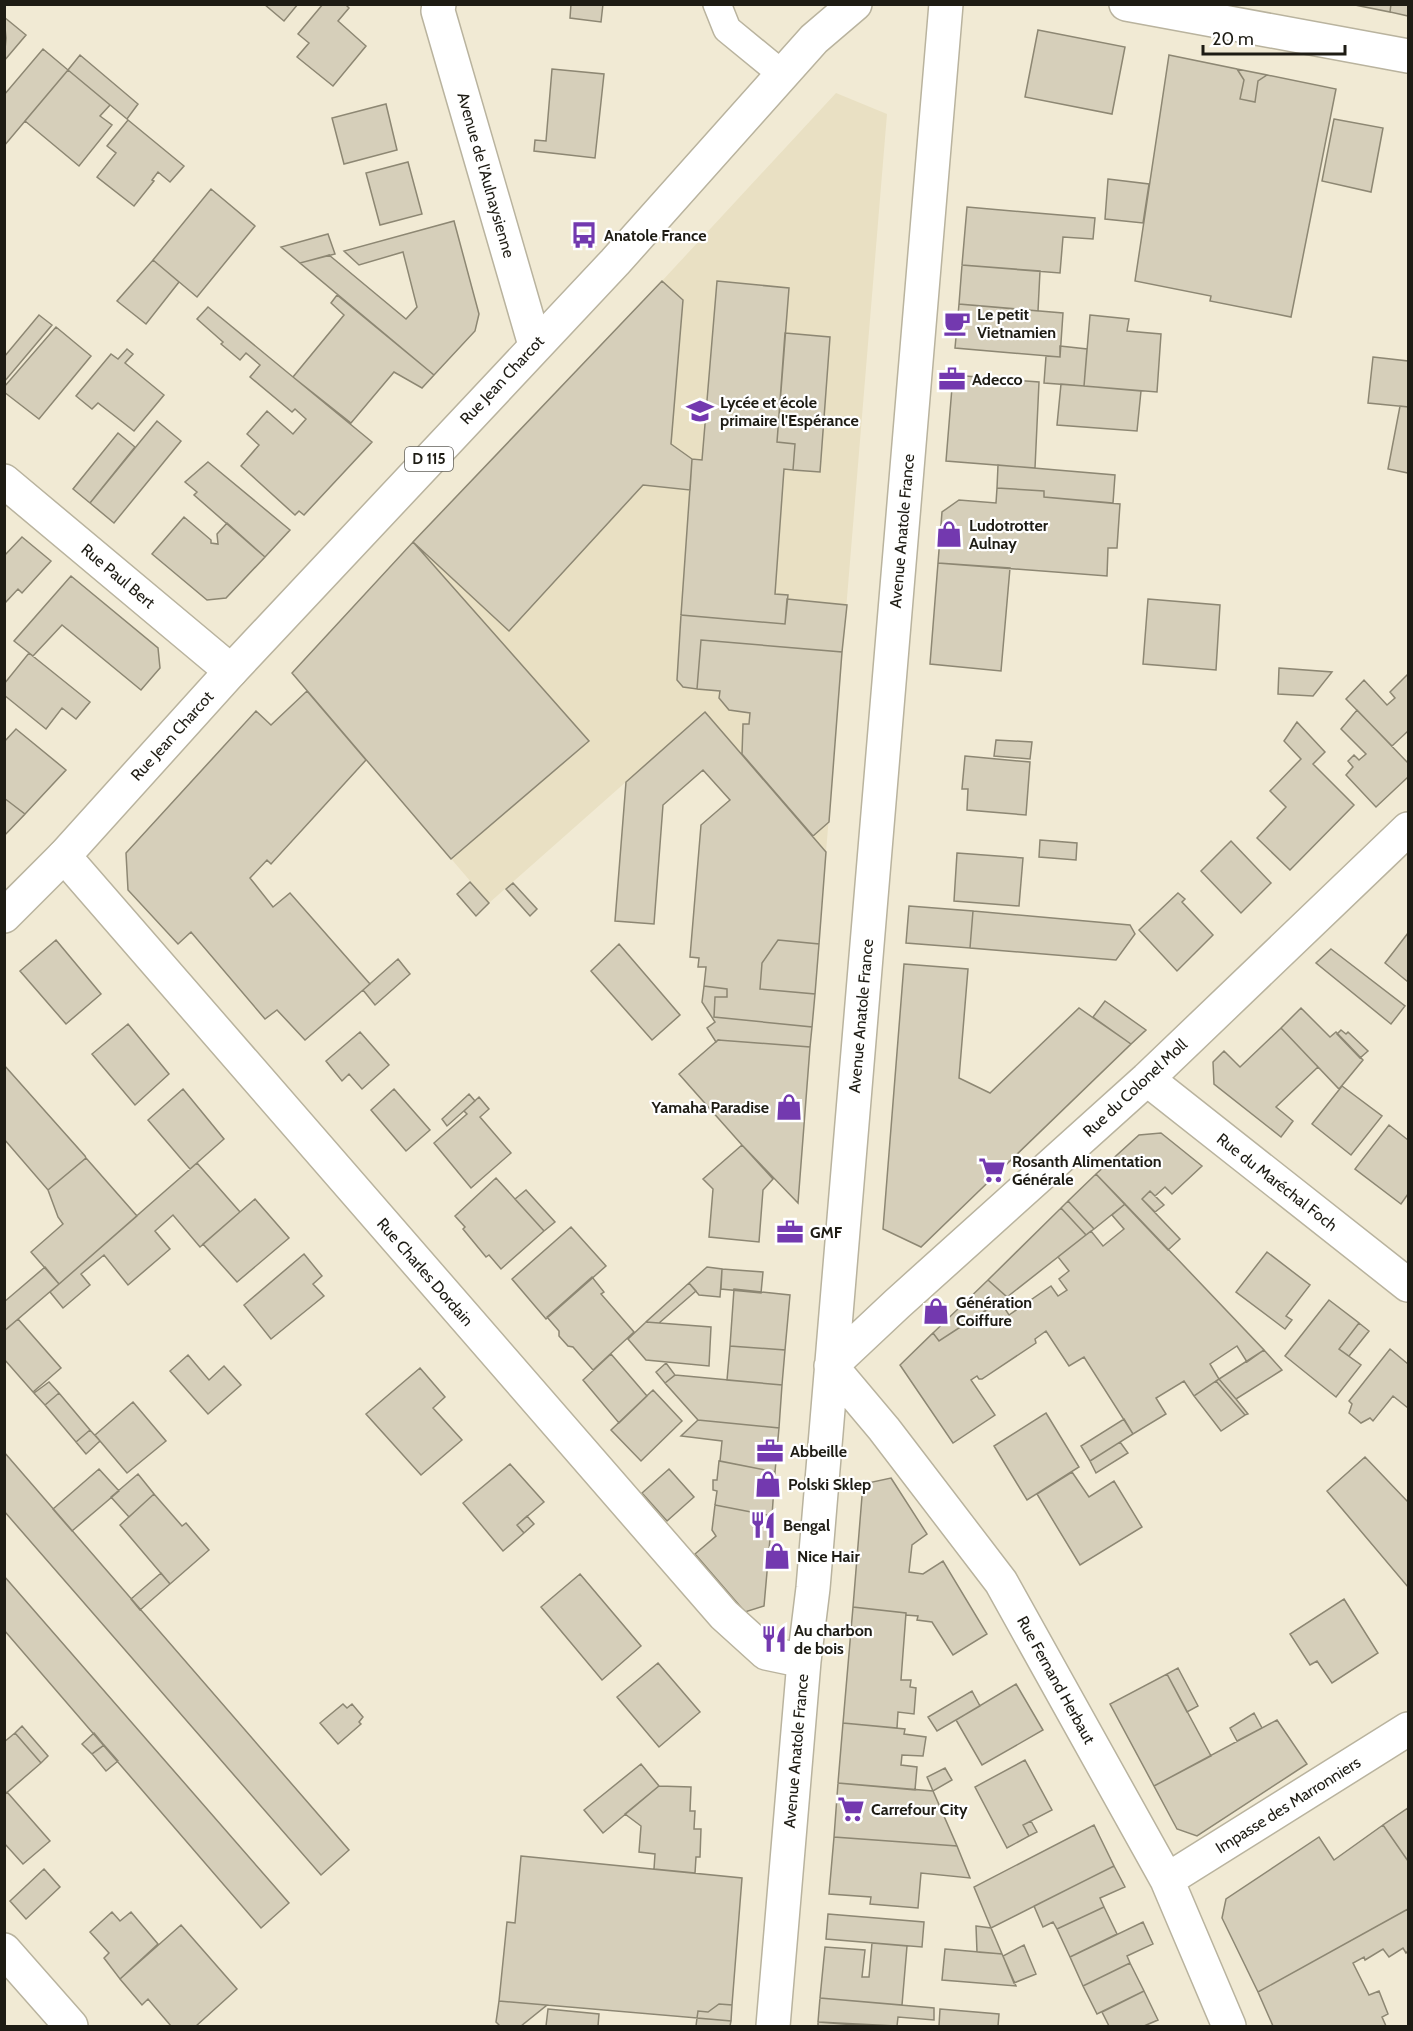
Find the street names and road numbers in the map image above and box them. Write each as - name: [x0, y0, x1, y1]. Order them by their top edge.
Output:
- street label: Avenue de l'Aulnaysienne: [453, 90, 519, 260]
- street label: Rue Jean Charcot: [456, 331, 548, 428]
- road number: D 115: [405, 447, 453, 471]
- street label: Avenue Anatole France: [886, 453, 918, 609]
- street label: Rue Paul Bert: [77, 540, 159, 613]
- street label: Rue Jean Charcot: [127, 687, 218, 785]
- street label: Avenue Anatole France: [845, 938, 877, 1094]
- street label: Rue du Colonel Moll: [1079, 1035, 1191, 1141]
- street label: Rue du Maréchal Foch: [1213, 1129, 1341, 1235]
- street label: Rue Charles Dordain: [373, 1214, 477, 1330]
- street label: Rue Fernand Herbaut: [1013, 1613, 1099, 1748]
- street label: Avenue Anatole France: [780, 1673, 812, 1829]
- street label: Impasse des Marronniers: [1212, 1752, 1364, 1857]

